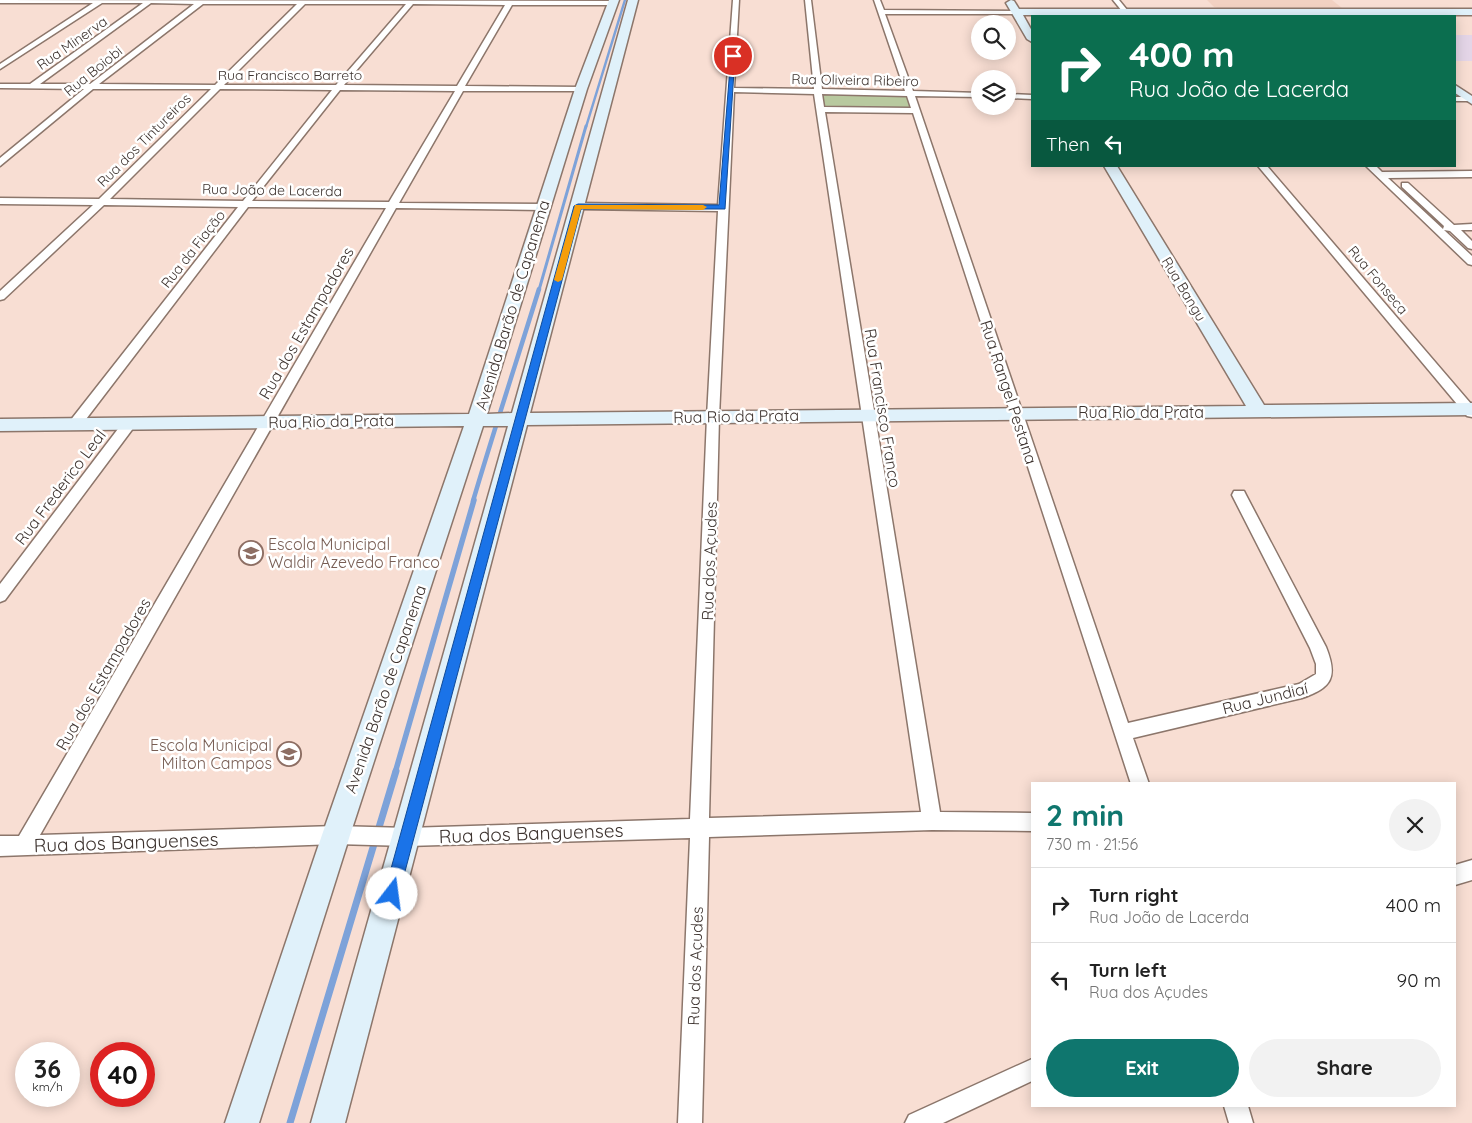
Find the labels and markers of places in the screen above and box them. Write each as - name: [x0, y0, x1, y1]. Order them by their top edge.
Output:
- pin: [712, 35, 754, 77]
- place label: Escola Municipal Waldir Azevedo Franco: [268, 534, 440, 572]
- school or university icon: Escola Municipal Waldir Azevedo Franco: [238, 540, 264, 566]
- place label: Escola Municipal Milton Campos: [150, 735, 272, 773]
- school or university icon: Escola Municipal Milton Campos: [276, 741, 302, 767]

